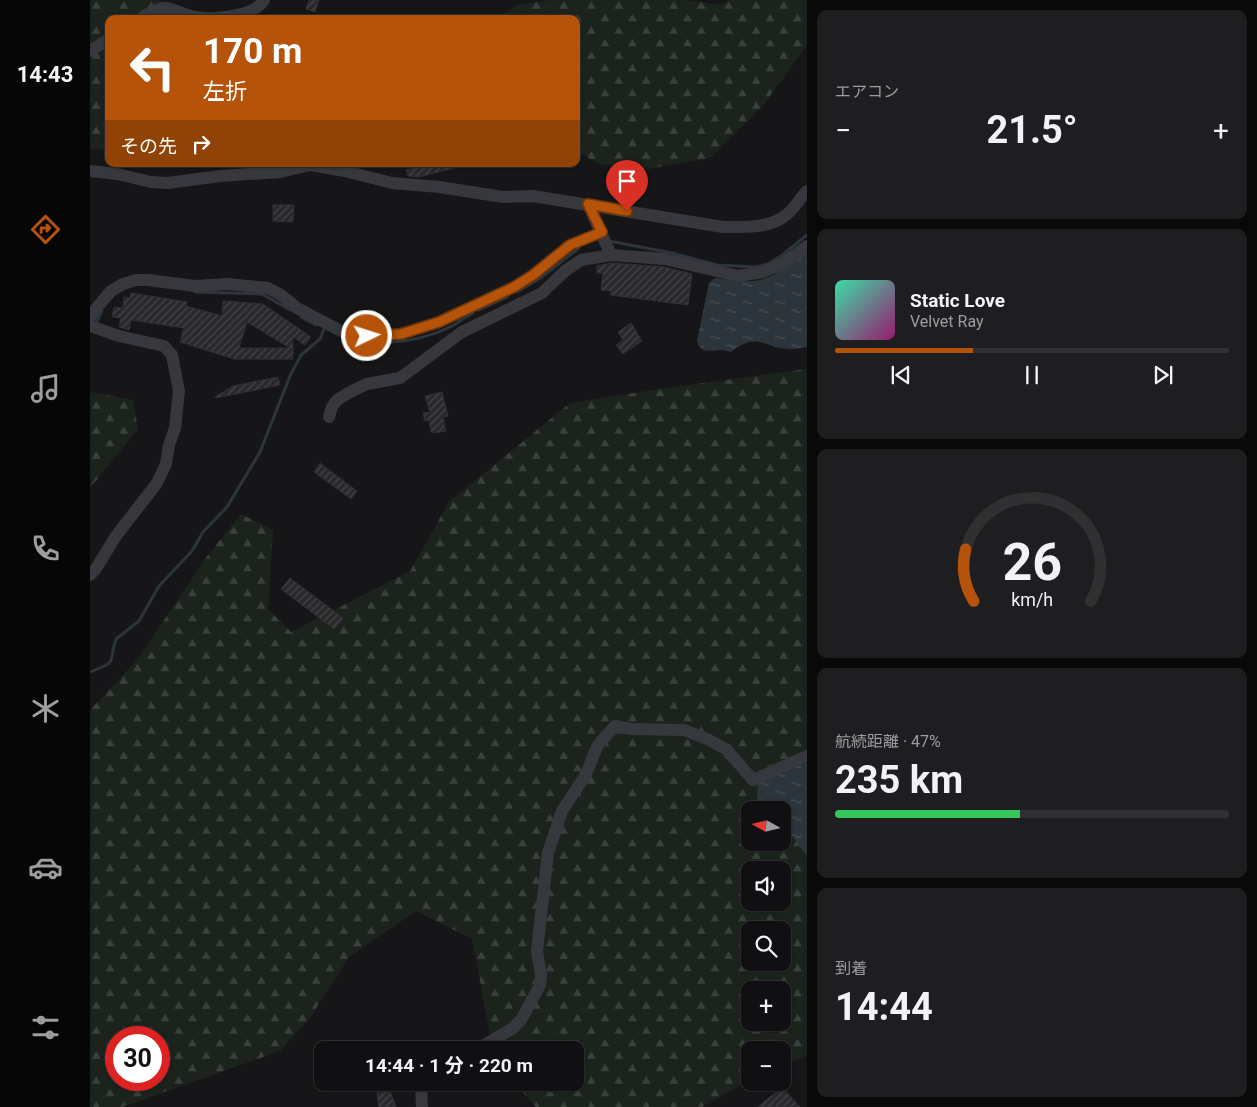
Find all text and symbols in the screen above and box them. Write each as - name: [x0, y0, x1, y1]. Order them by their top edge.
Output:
- text: 170 m: [203, 31, 302, 72]
- icon: left: [120, 35, 185, 100]
- text: 14:43: [17, 62, 73, 87]
- text: 左折: [203, 79, 247, 104]
- text: エアコン: [835, 82, 899, 101]
- text: 21.5°: [986, 108, 1078, 152]
- text: −: [835, 114, 851, 147]
- text: +: [1213, 114, 1229, 147]
- icon: right: [187, 130, 215, 158]
- text: その先: [120, 135, 177, 158]
- pin: [606, 160, 648, 211]
- icon: arrive: [613, 167, 641, 195]
- icon: directions: [28, 212, 63, 247]
- text: Static Love: [910, 289, 1005, 312]
- position arrow: [340, 309, 392, 361]
- text: Velvet Ray: [910, 312, 984, 331]
- icon: previous: [887, 361, 915, 389]
- icon: pause: [1018, 361, 1046, 389]
- icon: next: [1149, 361, 1177, 389]
- icon: music: [28, 371, 63, 406]
- icon: phone: [28, 531, 63, 566]
- text: 26: [1002, 532, 1062, 593]
- text: km/h: [1011, 589, 1053, 610]
- icon: climate: [28, 691, 63, 726]
- text: 航続距離 · 47%: [835, 732, 941, 751]
- text: 235 km: [835, 758, 963, 802]
- north arrow: [741, 801, 791, 851]
- map controls: [741, 801, 791, 1091]
- icon: car: [28, 850, 63, 885]
- button: sound: [741, 861, 791, 911]
- button: search: [741, 921, 791, 971]
- text: 到着: [835, 959, 867, 978]
- button: +: [741, 981, 791, 1031]
- text: 14:44: [835, 985, 933, 1029]
- icon: filters: [28, 1010, 63, 1045]
- speed limit sign: 30: [105, 1026, 170, 1091]
- button: −: [741, 1041, 791, 1091]
- text: 14:44 · 1 分 · 220 m: [365, 1054, 533, 1077]

